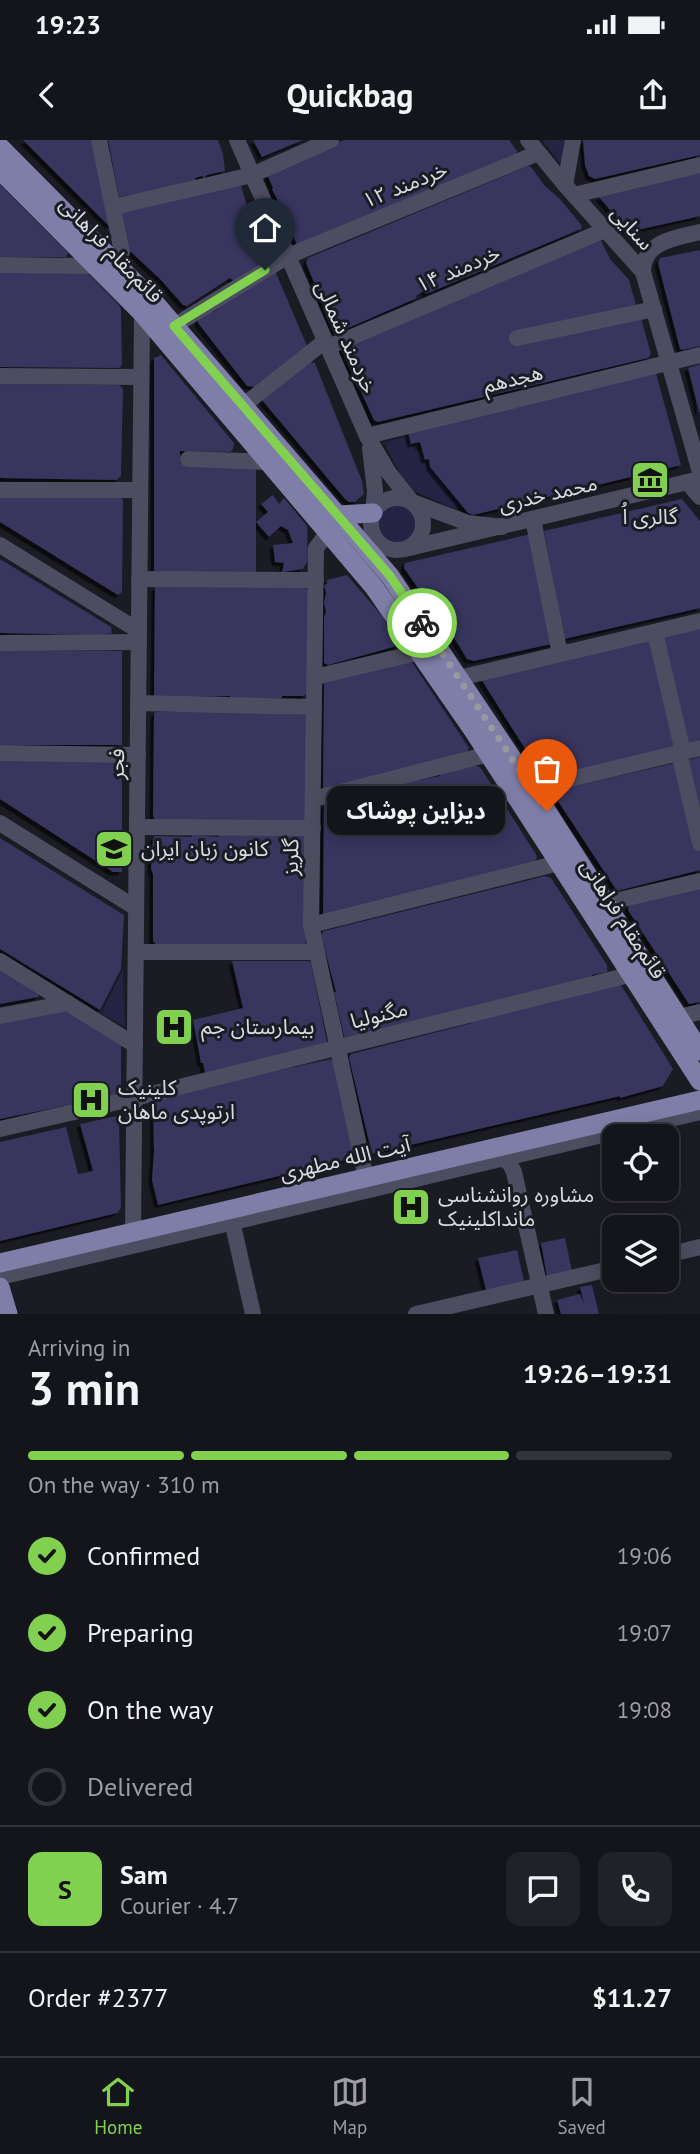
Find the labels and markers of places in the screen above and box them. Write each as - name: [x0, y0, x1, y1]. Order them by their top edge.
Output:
- pin: [235, 198, 295, 270]
- museum icon: گالری اُ: [629, 459, 671, 501]
- place label: گالری اُ: [621, 502, 678, 530]
- pin: [517, 739, 577, 811]
- callout: دیزاین پوشاک: [326, 786, 505, 836]
- school or university icon: کانون زبان ایران: [93, 828, 135, 870]
- place label: کانون زبان ایران: [141, 835, 269, 862]
- hospital icon: بیمارستان جم: [153, 1006, 195, 1048]
- place label: بیمارستان جم: [201, 1013, 314, 1042]
- place label: کلینیک ارتوپدی ماهان: [118, 1074, 235, 1125]
- hospital icon: کلینیک ارتوپدی ماهان: [70, 1079, 112, 1121]
- place label: مشاوره روانشناسی مانداکلینیک: [438, 1181, 594, 1232]
- hospital icon: مشاوره روانشناسی مانداکلینیک: [390, 1186, 432, 1228]

